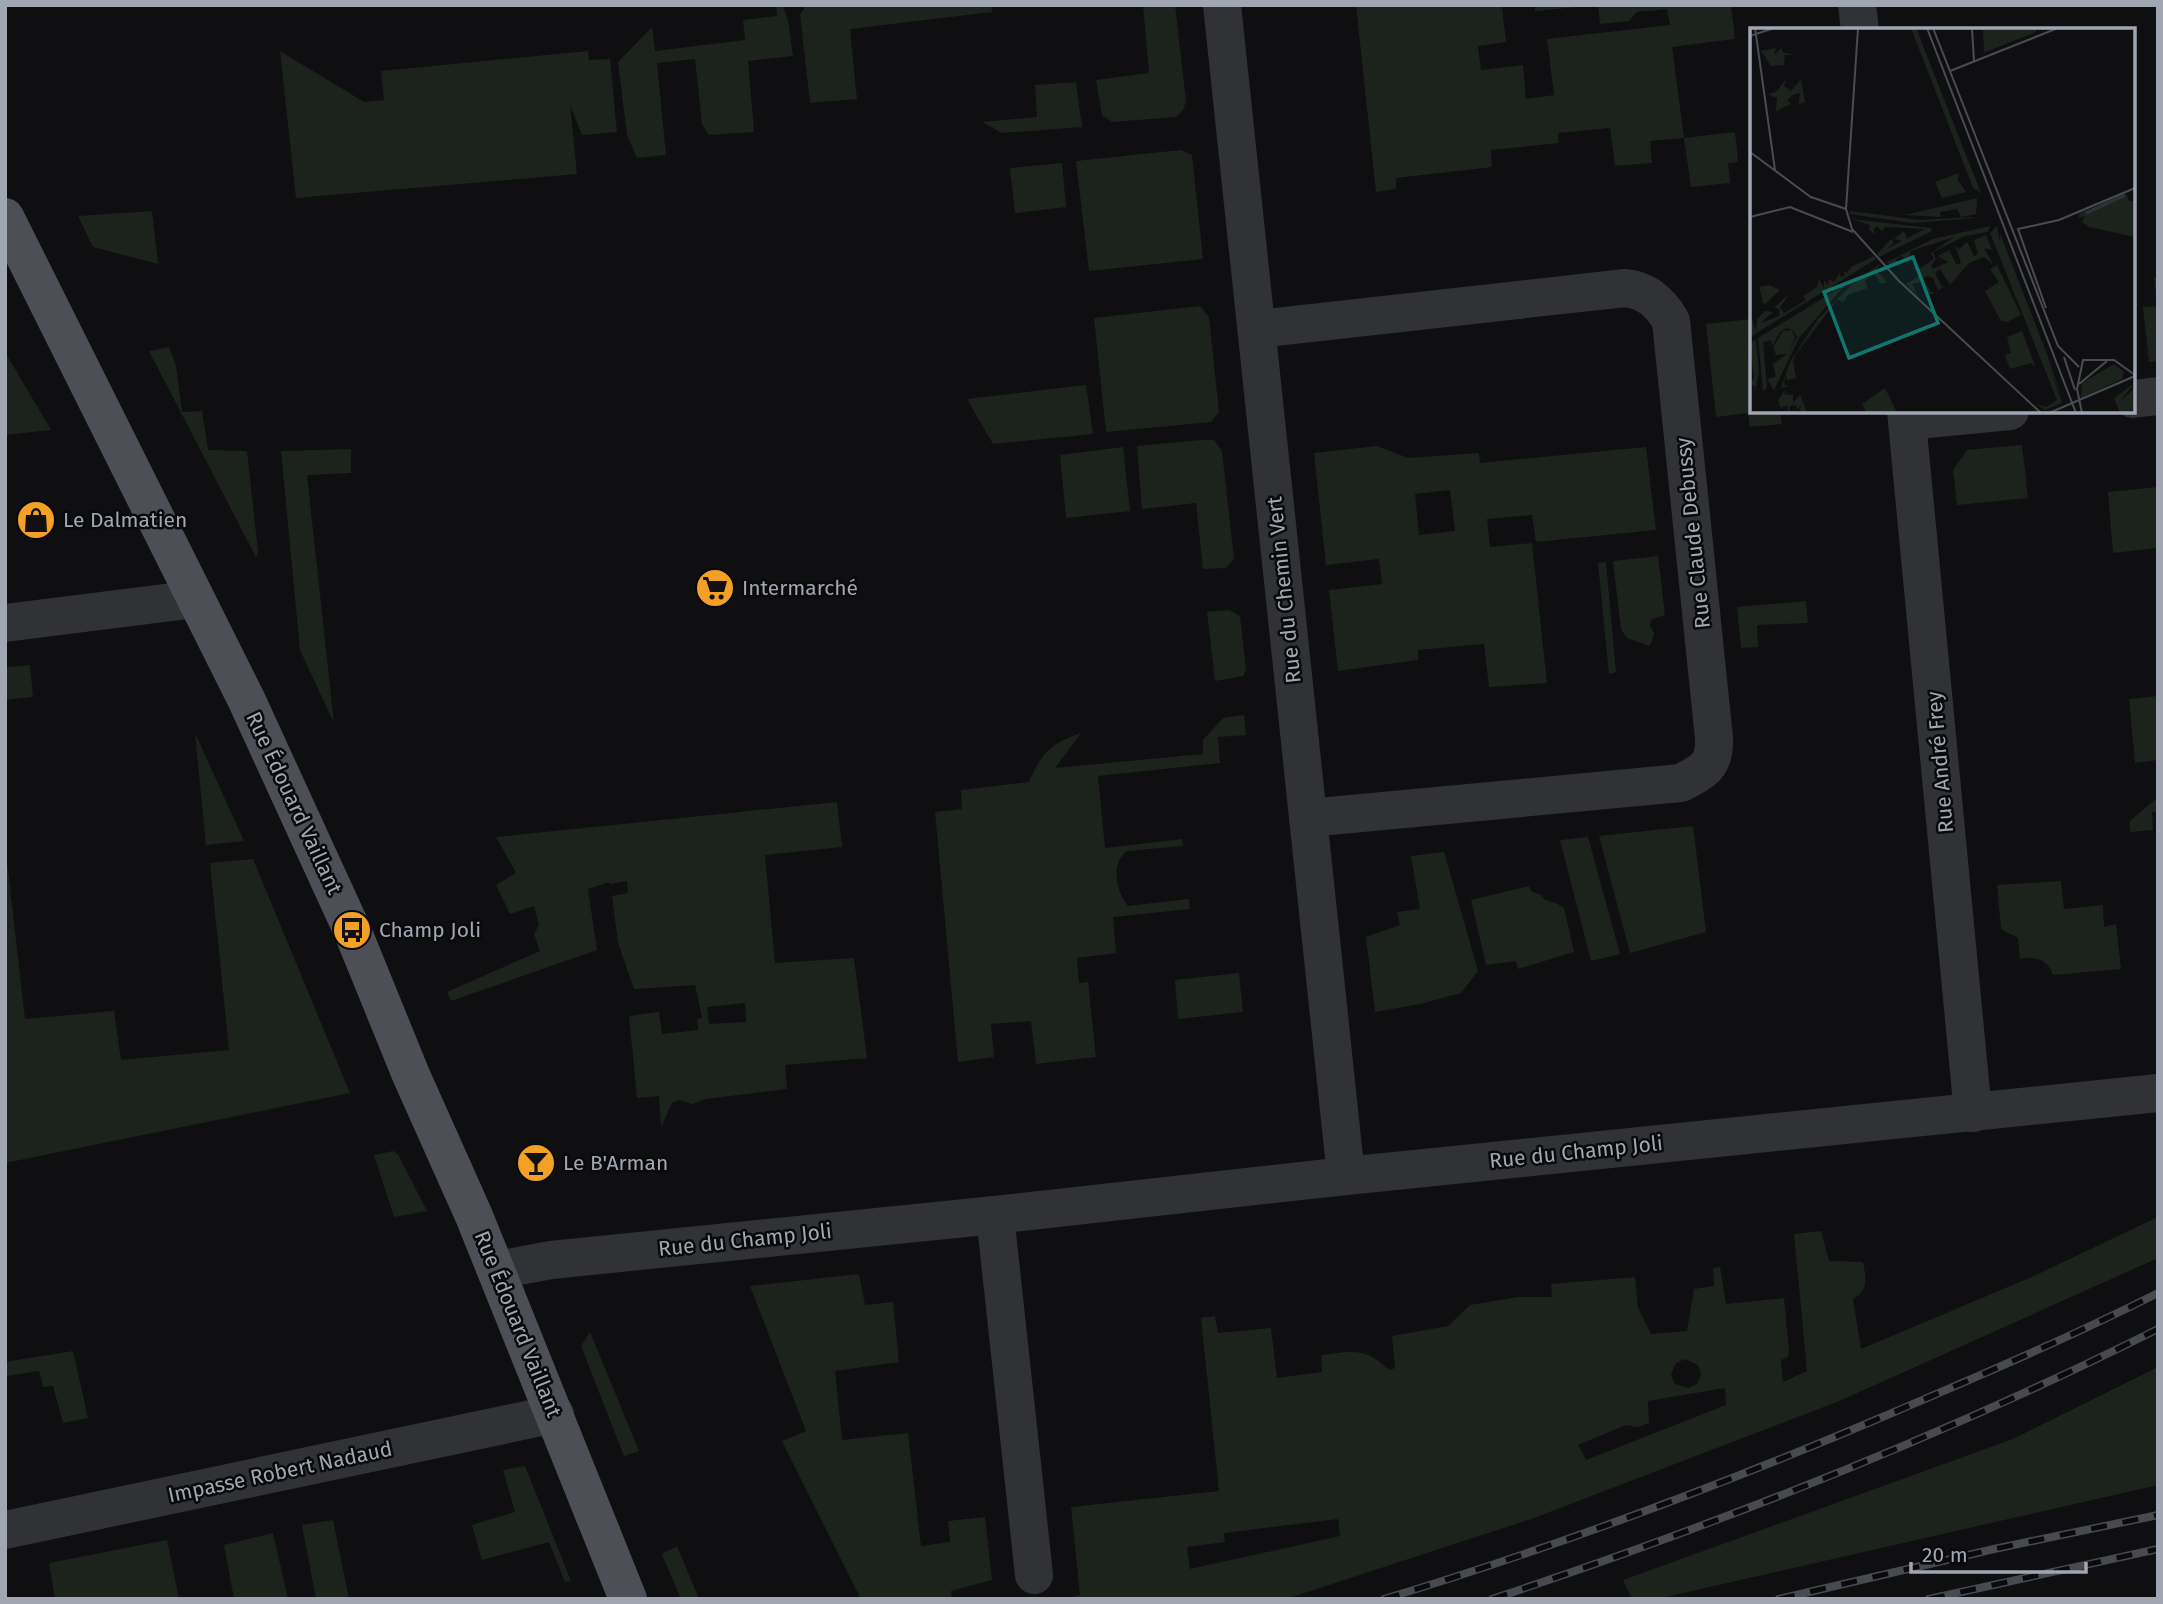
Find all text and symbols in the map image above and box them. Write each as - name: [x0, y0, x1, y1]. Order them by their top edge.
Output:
- inset map: [1750, 28, 2135, 413]
- street label: Rue Claude Debussy: [1670, 436, 1716, 630]
- street label: Rue du Chemin Vert: [1261, 495, 1307, 685]
- shop icon: Le Dalmatien: [15, 499, 57, 541]
- place label: Le Dalmatien: [63, 507, 187, 533]
- supermarket icon: Intermarché: [694, 567, 736, 609]
- place label: Intermarché: [742, 575, 858, 601]
- street label: Rue André Frey: [1921, 689, 1959, 834]
- street label: Rue Édouard Vaillant: [240, 708, 348, 899]
- bus stop icon: Champ Joli: [331, 909, 373, 951]
- place label: Champ Joli: [379, 917, 481, 943]
- street label: Rue du Champ Joli: [1488, 1130, 1664, 1174]
- bar icon: Le B'Arman: [515, 1142, 557, 1184]
- place label: Le B'Arman: [563, 1150, 668, 1176]
- street label: Rue du Champ Joli: [657, 1218, 833, 1262]
- street label: Rue Édouard Vaillant: [469, 1227, 567, 1421]
- street label: Impasse Robert Nadaud: [166, 1436, 394, 1508]
- scale bar: [1911, 1530, 2086, 1574]
- text: 20 m: [1922, 1542, 1968, 1568]

